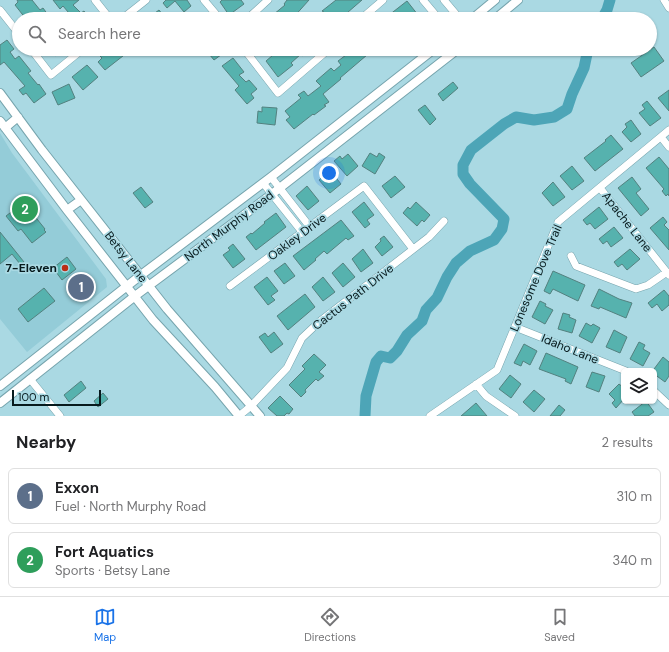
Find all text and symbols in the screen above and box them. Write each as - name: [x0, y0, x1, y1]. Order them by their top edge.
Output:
- search box: [12, 12, 657, 56]
- icon: search: [26, 23, 48, 45]
- text: Search here: [58, 24, 141, 44]
- your location: [319, 163, 339, 183]
- street label: North Murphy Road: [181, 187, 277, 265]
- street label: Apache Lane: [598, 189, 656, 256]
- pin: 2: [12, 194, 38, 224]
- street label: Oakley Drive: [264, 210, 330, 264]
- street label: Lonesome Dove Trail: [506, 222, 566, 334]
- street label: Betsy Lane: [101, 228, 151, 286]
- place label: 7-Eleven: [5, 260, 57, 276]
- street label: Cactus Path Drive: [309, 260, 397, 334]
- marker: 7-Eleven: [60, 263, 70, 273]
- pin: 1: [68, 272, 94, 302]
- street label: Idaho Lane: [539, 330, 601, 368]
- map controls: [621, 368, 657, 404]
- button: layers: [621, 368, 657, 404]
- scale bar: [12, 388, 101, 407]
- text: 100 m: [18, 390, 49, 404]
- text: Nearby: [16, 431, 76, 453]
- text: 2 results: [602, 434, 653, 451]
- text: Exxon: [55, 478, 99, 498]
- text: 1: [28, 488, 32, 505]
- text: 310 m: [617, 488, 652, 505]
- text: Fuel · North Murphy Road: [55, 498, 206, 515]
- text: Fort Aquatics: [55, 542, 154, 562]
- text: 2: [26, 552, 34, 569]
- text: 340 m: [612, 552, 652, 569]
- text: Sports · Betsy Lane: [55, 562, 170, 579]
- tab: Map: [94, 606, 116, 644]
- tab: Directions: [304, 606, 356, 644]
- tab: Saved: [544, 606, 575, 644]

